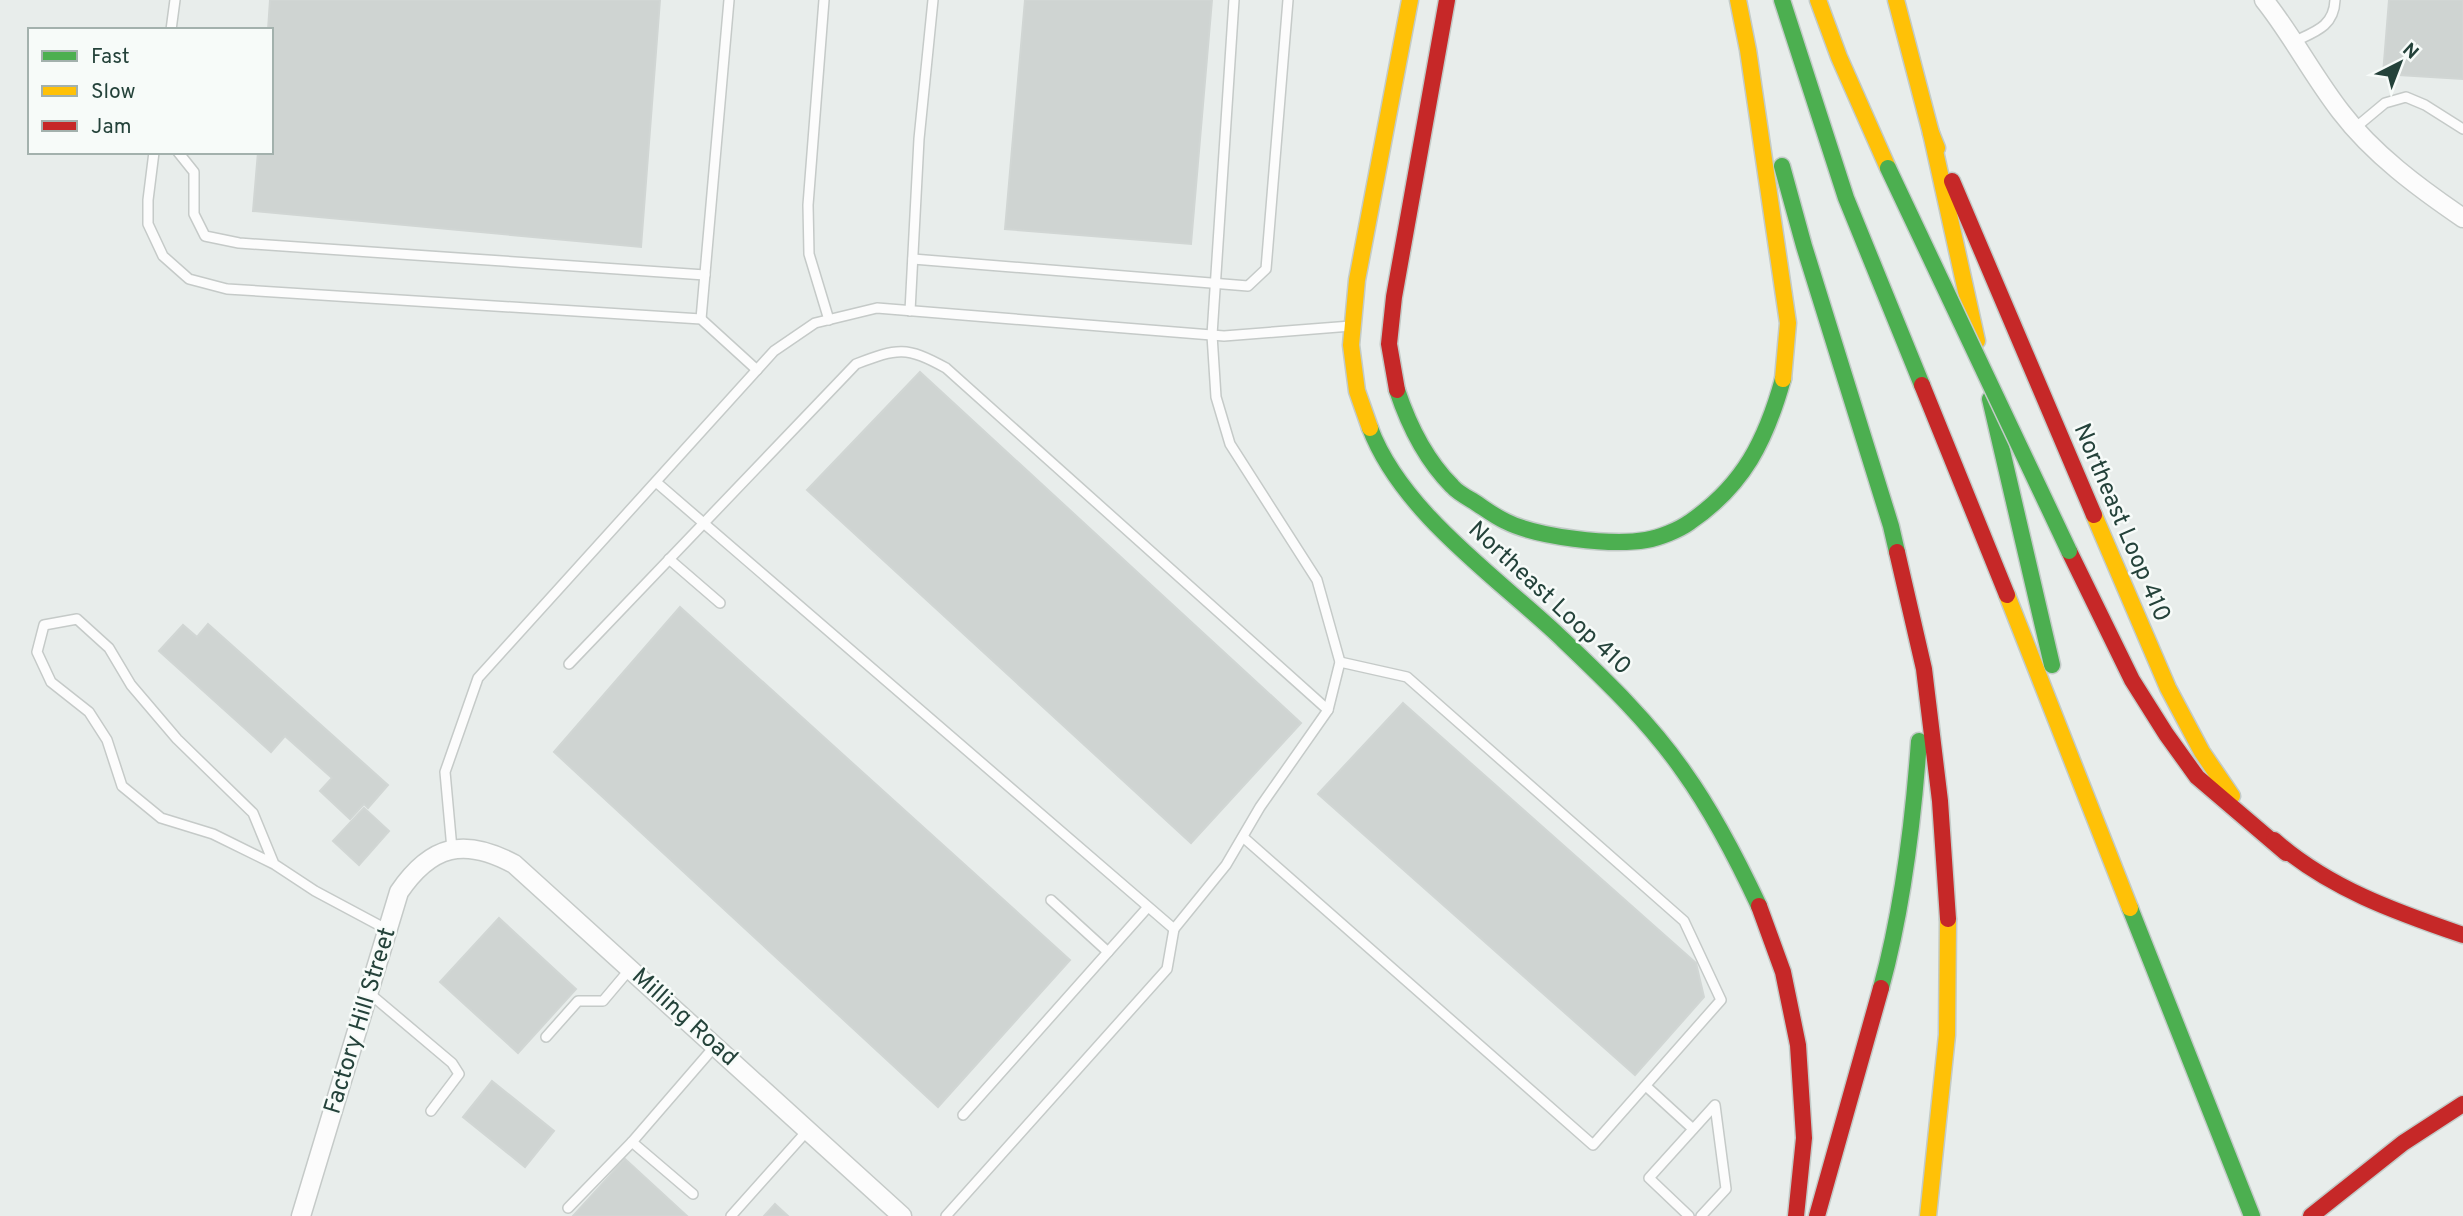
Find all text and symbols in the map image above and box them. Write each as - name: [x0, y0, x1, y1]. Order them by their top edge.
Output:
- legend: [28, 28, 273, 154]
- north arrow: [2365, 28, 2435, 98]
- text: N: [2397, 38, 2423, 65]
- text: Fast: [91, 44, 130, 71]
- text: Slow: [91, 79, 136, 106]
- text: Jam: [91, 114, 132, 141]
- street label: Northeast Loop 410: [2066, 419, 2176, 627]
- street label: Northeast Loop 410: [1461, 516, 1637, 682]
- street label: Factory Hill Street: [318, 924, 404, 1118]
- street label: Milling Road: [625, 962, 743, 1074]

